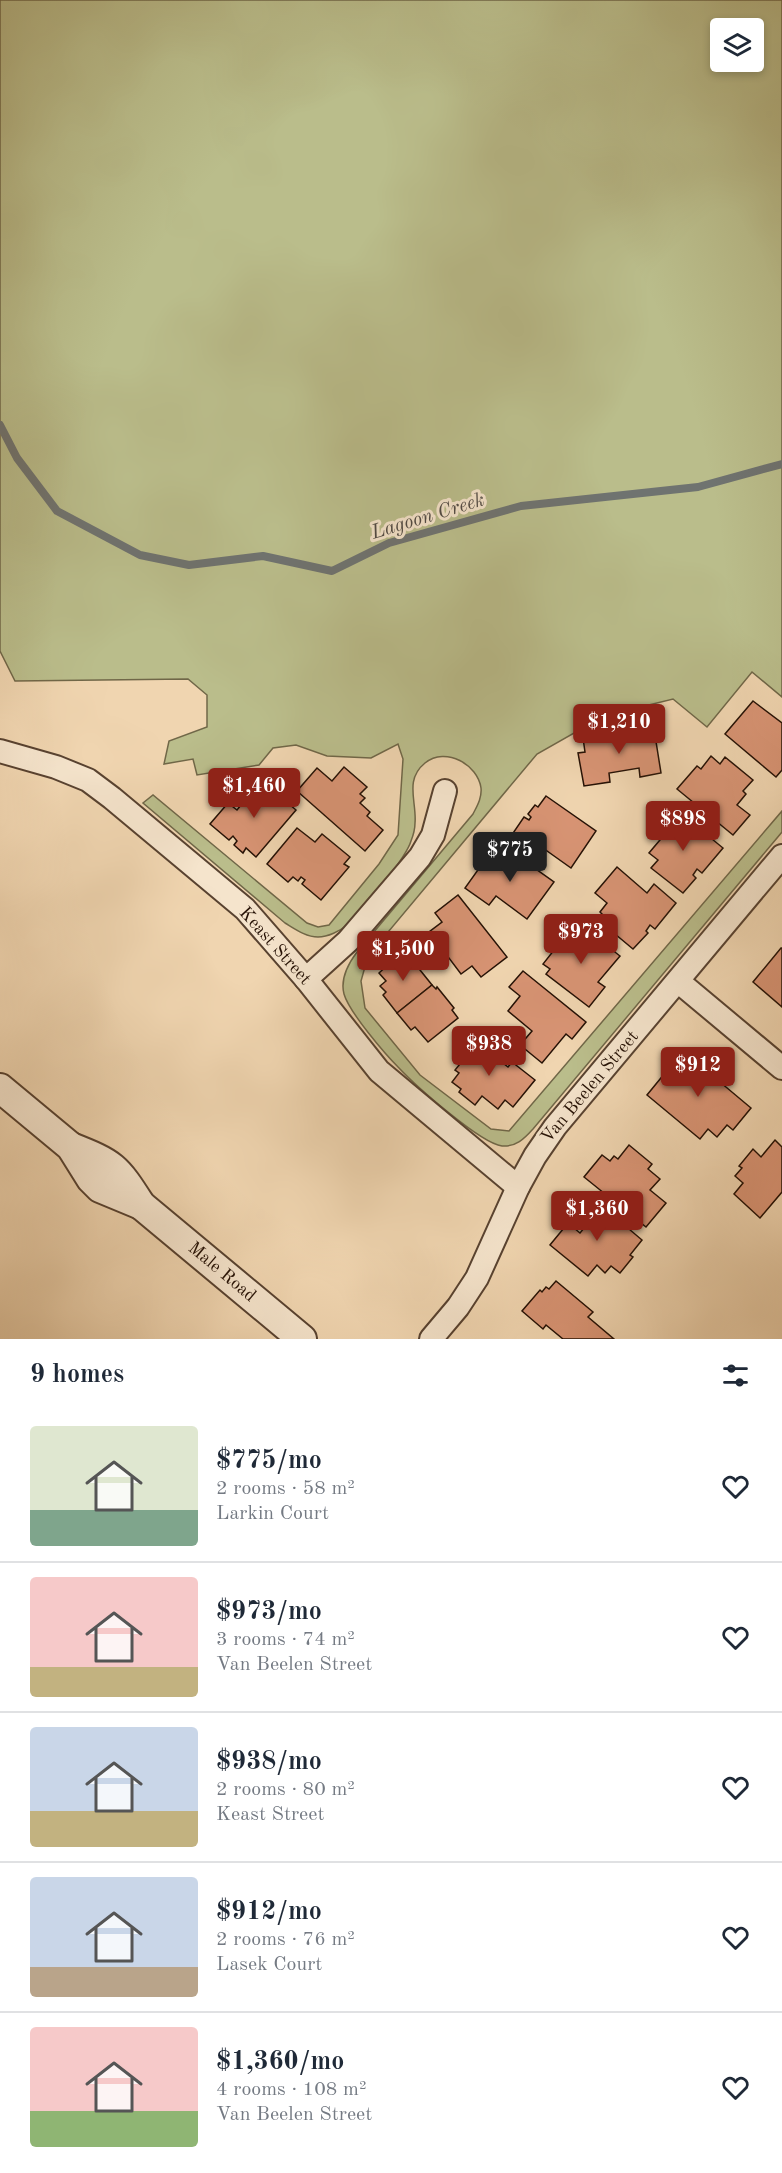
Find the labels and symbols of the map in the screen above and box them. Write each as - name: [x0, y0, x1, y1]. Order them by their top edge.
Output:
- water label: Lagoon Creek: [368, 490, 487, 544]
- pin: $1,210: [570, 704, 668, 755]
- pin: $1,460: [205, 768, 303, 819]
- pin: $898: [647, 801, 719, 852]
- pin: $775: [474, 832, 546, 883]
- street label: Keast Street: [236, 904, 314, 988]
- pin: $973: [545, 914, 617, 965]
- pin: $1,500: [354, 931, 452, 982]
- pin: $938: [453, 1026, 525, 1077]
- street label: Van Beelen Street: [538, 1027, 642, 1147]
- pin: $912: [662, 1047, 734, 1098]
- pin: $1,360: [548, 1191, 646, 1242]
- street label: Male Road: [185, 1239, 259, 1305]

